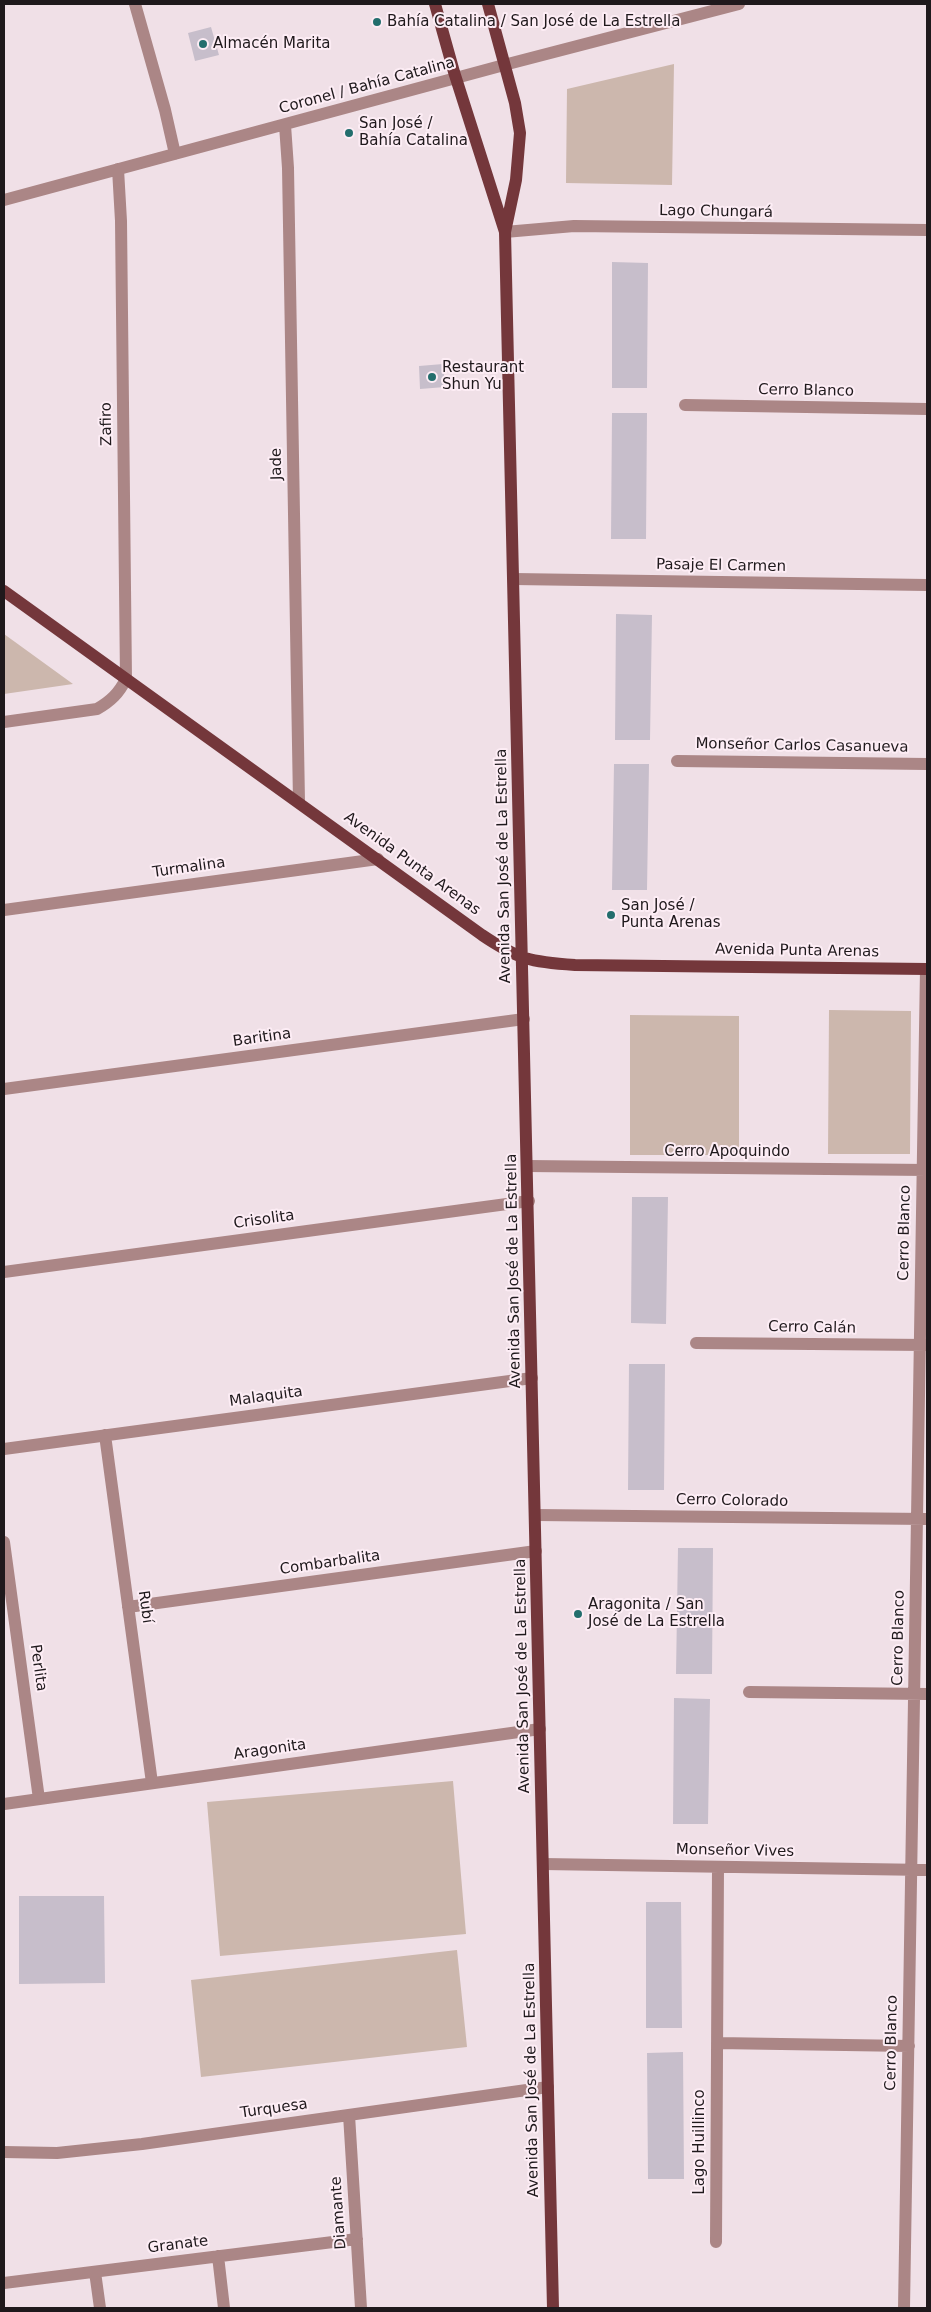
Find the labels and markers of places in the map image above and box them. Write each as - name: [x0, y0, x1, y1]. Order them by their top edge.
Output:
- place label: Bahía Catalina / San José de La Estrella: [387, 13, 680, 31]
- marker: Bahía Catalina / San José de La Estrella: [371, 16, 383, 28]
- place label: Almacén Marita: [213, 35, 331, 53]
- marker: Almacén Marita: [197, 38, 209, 50]
- place label: San José / Bahía Catalina: [359, 115, 468, 150]
- marker: San José / Bahía Catalina: [343, 127, 355, 139]
- place label: Restaurant Shun Yu: [442, 359, 524, 394]
- marker: Restaurant Shun Yu: [426, 371, 438, 383]
- place label: San José / Punta Arenas: [621, 897, 720, 932]
- marker: San José / Punta Arenas: [605, 909, 617, 921]
- place label: Aragonita / San José de La Estrella: [588, 1596, 725, 1631]
- marker: Aragonita / San José de La Estrella: [572, 1608, 584, 1620]

